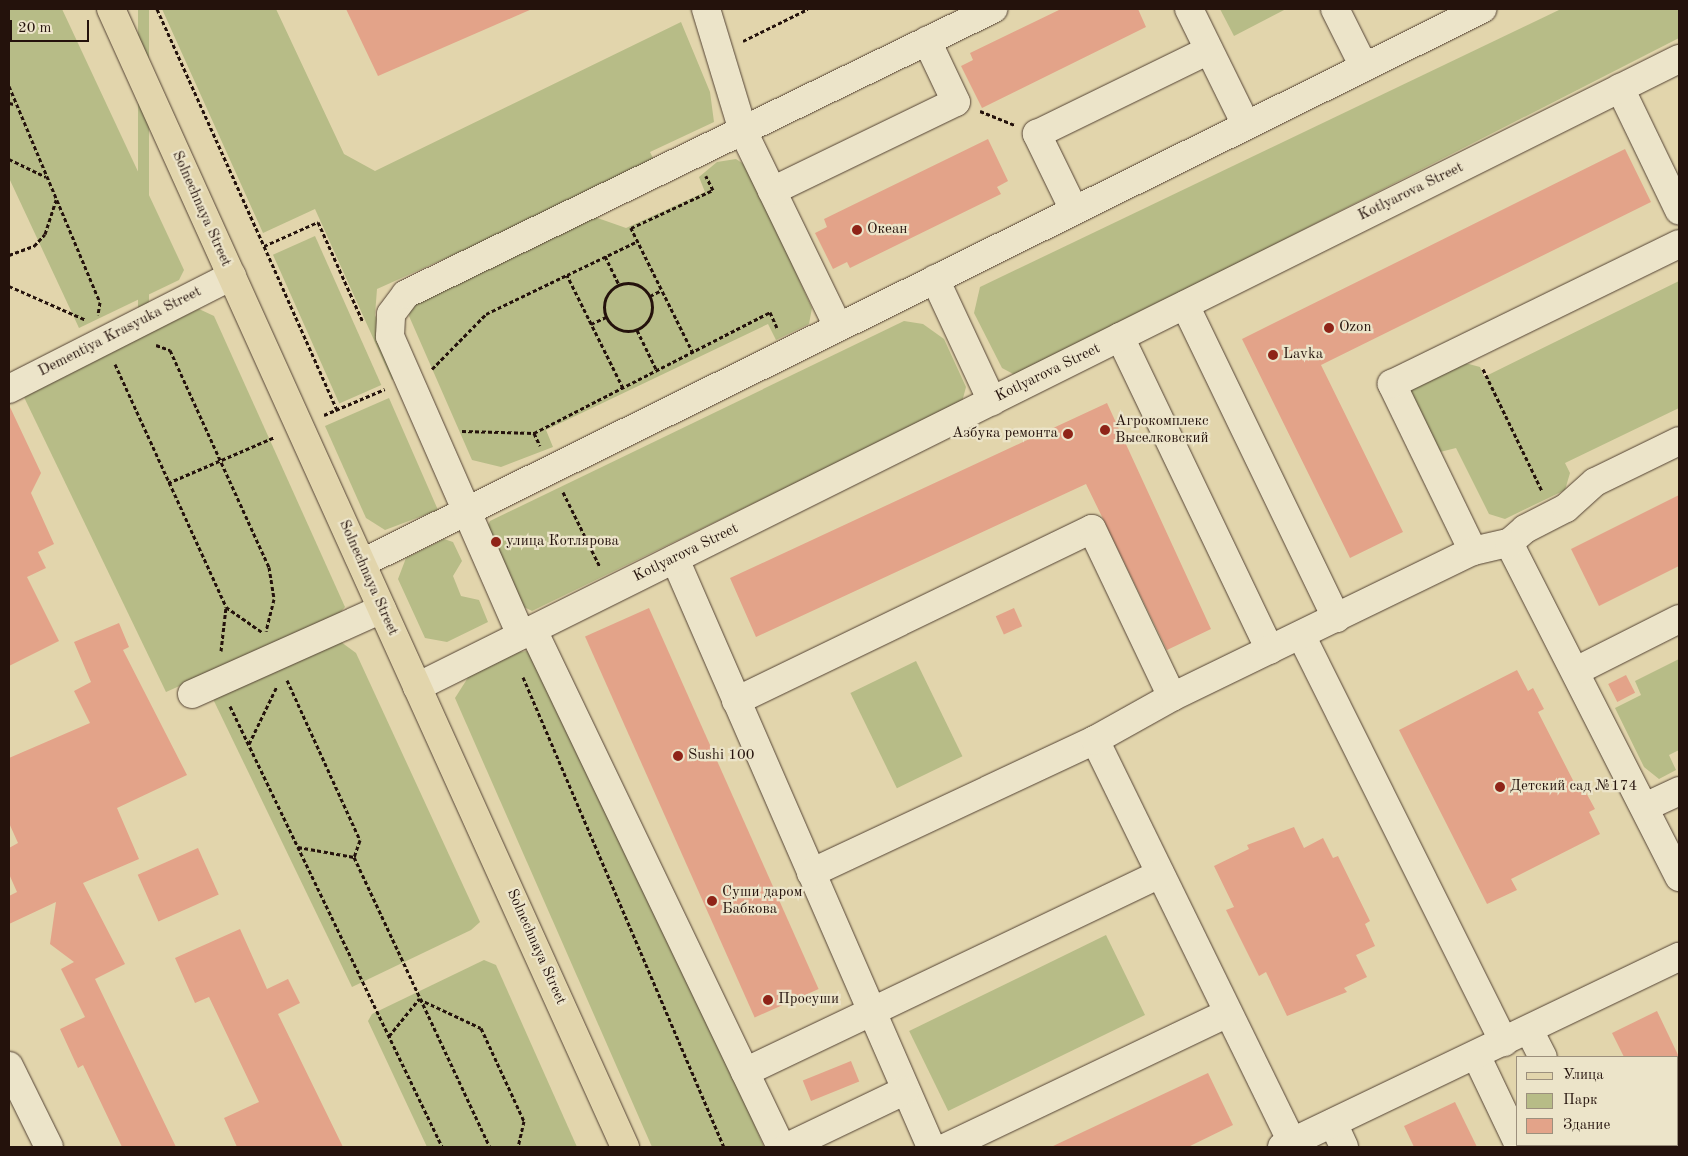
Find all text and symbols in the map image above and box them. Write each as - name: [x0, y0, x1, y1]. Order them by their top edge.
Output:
- scale bar: [12, 10, 91, 42]
- text: 20 m: [18, 21, 52, 36]
- street label: Solnechnaya Street: [167, 148, 235, 270]
- street label: Kotlyarova Street: [1355, 159, 1467, 225]
- place label: Океан: [867, 221, 908, 239]
- marker: Океан: [851, 224, 863, 236]
- street label: Dementiya Krasyuka Street: [36, 283, 204, 381]
- place label: Ozon: [1339, 319, 1372, 337]
- marker: Ozon: [1323, 322, 1335, 334]
- street label: Kotlyarova Street: [992, 340, 1104, 406]
- place label: Lavka: [1283, 346, 1323, 364]
- marker: Lavka: [1267, 349, 1279, 361]
- place label: Агрокомплекс Выселковский: [1115, 412, 1209, 447]
- marker: Агрокомплекс Выселковский: [1099, 424, 1111, 436]
- place label: Азбука ремонта: [952, 425, 1058, 443]
- marker: Азбука ремонта: [1062, 428, 1074, 440]
- street label: Solnechnaya Street: [334, 517, 402, 639]
- street label: Kotlyarova Street: [630, 520, 742, 586]
- place label: улица Котлярова: [506, 533, 619, 551]
- marker: улица Котлярова: [490, 536, 502, 548]
- place label: Sushi 100: [688, 747, 754, 765]
- marker: Sushi 100: [672, 750, 684, 762]
- place label: Детский сад №174: [1510, 778, 1637, 796]
- marker: Детский сад №174: [1494, 781, 1506, 793]
- place label: Суши даром Бабкова: [722, 883, 802, 918]
- street label: Solnechnaya Street: [502, 886, 570, 1008]
- marker: Суши даром Бабкова: [706, 895, 718, 907]
- place label: Просуши: [778, 991, 839, 1009]
- marker: Просуши: [762, 994, 774, 1006]
- legend: [1516, 1056, 1678, 1146]
- text: Улица: [1563, 1068, 1604, 1083]
- text: Парк: [1563, 1093, 1598, 1108]
- text: Здание: [1563, 1118, 1610, 1133]

